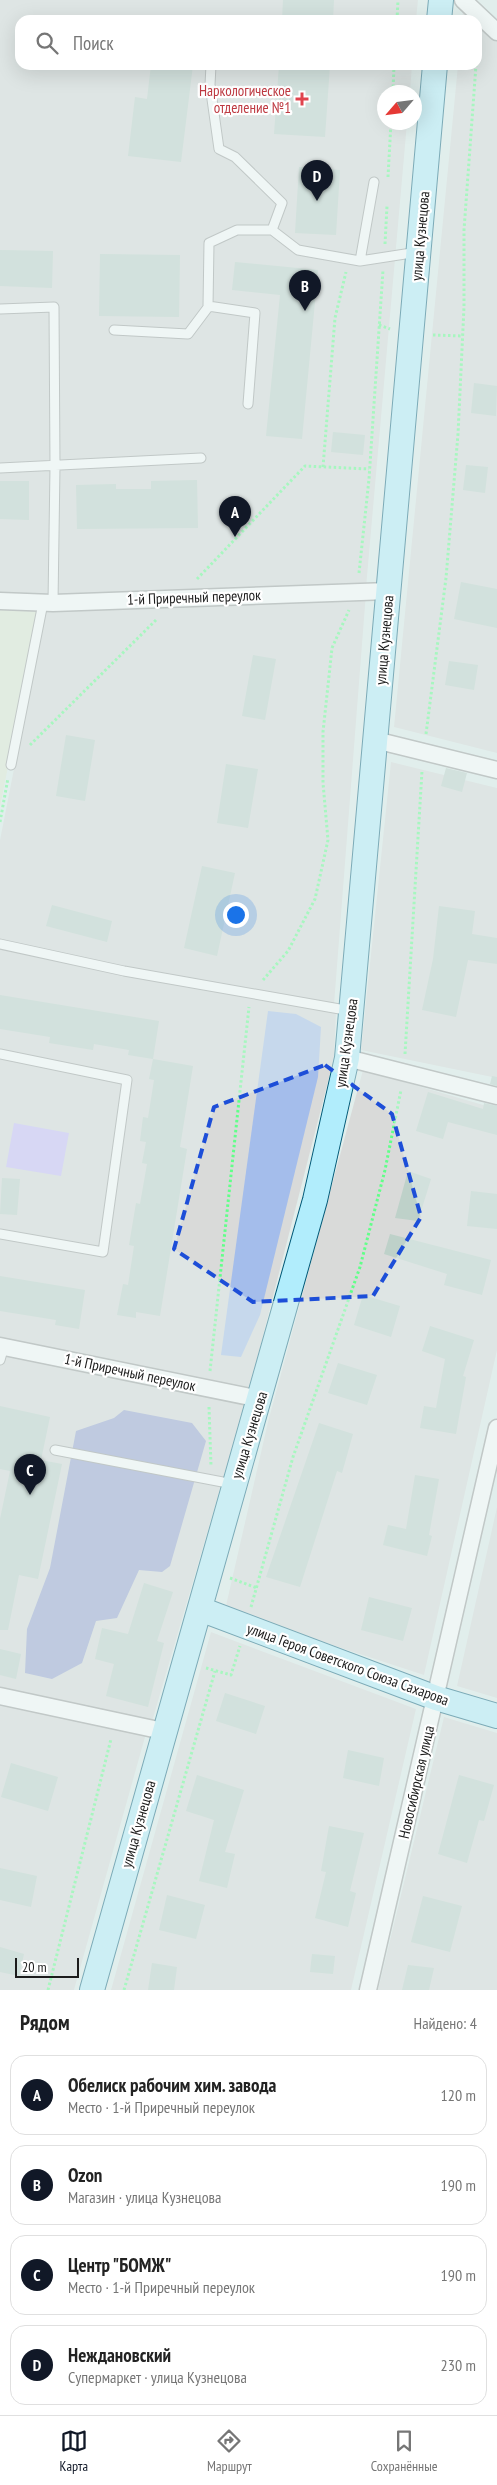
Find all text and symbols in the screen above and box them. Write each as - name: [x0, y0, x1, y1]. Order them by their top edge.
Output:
- search box: [15, 15, 482, 70]
- icon: search: [33, 29, 61, 57]
- text: Поиск: [73, 31, 114, 55]
- place label: Наркологическое отделение №1: [199, 81, 291, 117]
- north arrow: [377, 85, 422, 130]
- marker: Наркологическое отделение №1: [295, 92, 309, 106]
- pin: D: [301, 160, 333, 201]
- street label: улица Кузнецова: [407, 190, 433, 282]
- pin: B: [289, 270, 321, 311]
- pin: A: [219, 496, 251, 537]
- street label: 1-й Приречный переулок: [127, 585, 261, 609]
- street label: улица Кузнецова: [371, 594, 397, 686]
- your location: [223, 902, 249, 928]
- street label: улица Кузнецова: [330, 997, 362, 1089]
- street label: 1-й Приречный переулок: [63, 1349, 198, 1395]
- street label: улица Кузнецова: [227, 1389, 271, 1481]
- pin: C: [14, 1454, 46, 1495]
- street label: улица Героя Советского Союза Сахарова: [244, 1619, 452, 1709]
- street label: Новосибирская улица: [394, 1724, 438, 1840]
- street label: улица Кузнецова: [116, 1778, 160, 1870]
- scale bar: [15, 1955, 79, 1978]
- text: 20 m: [22, 1958, 47, 1976]
- text: Рядом: [20, 2009, 70, 2036]
- text: Найдено: 4: [414, 2013, 477, 2033]
- text: Обелиск рабочим хим. завода: [68, 2073, 276, 2097]
- text: A: [33, 2085, 41, 2105]
- text: 120 m: [441, 2085, 476, 2105]
- text: Место · 1-й Приречный переулок: [68, 2097, 255, 2117]
- text: Ozon: [68, 2163, 102, 2187]
- text: B: [33, 2175, 41, 2195]
- text: 190 m: [441, 2175, 476, 2195]
- text: Магазин · улица Кузнецова: [68, 2187, 221, 2207]
- text: Центр "БОМЖ": [68, 2253, 171, 2277]
- text: C: [33, 2265, 41, 2285]
- text: 190 m: [441, 2265, 476, 2285]
- text: Место · 1-й Приречный переулок: [68, 2277, 255, 2297]
- text: Неждановский: [68, 2343, 171, 2367]
- text: D: [33, 2355, 41, 2375]
- text: 230 m: [441, 2355, 476, 2375]
- text: Супермаркет · улица Кузнецова: [68, 2367, 247, 2387]
- tab: Карта: [60, 2427, 88, 2475]
- tab: Маршрут: [207, 2427, 252, 2475]
- tab: Сохранённые: [371, 2427, 437, 2475]

